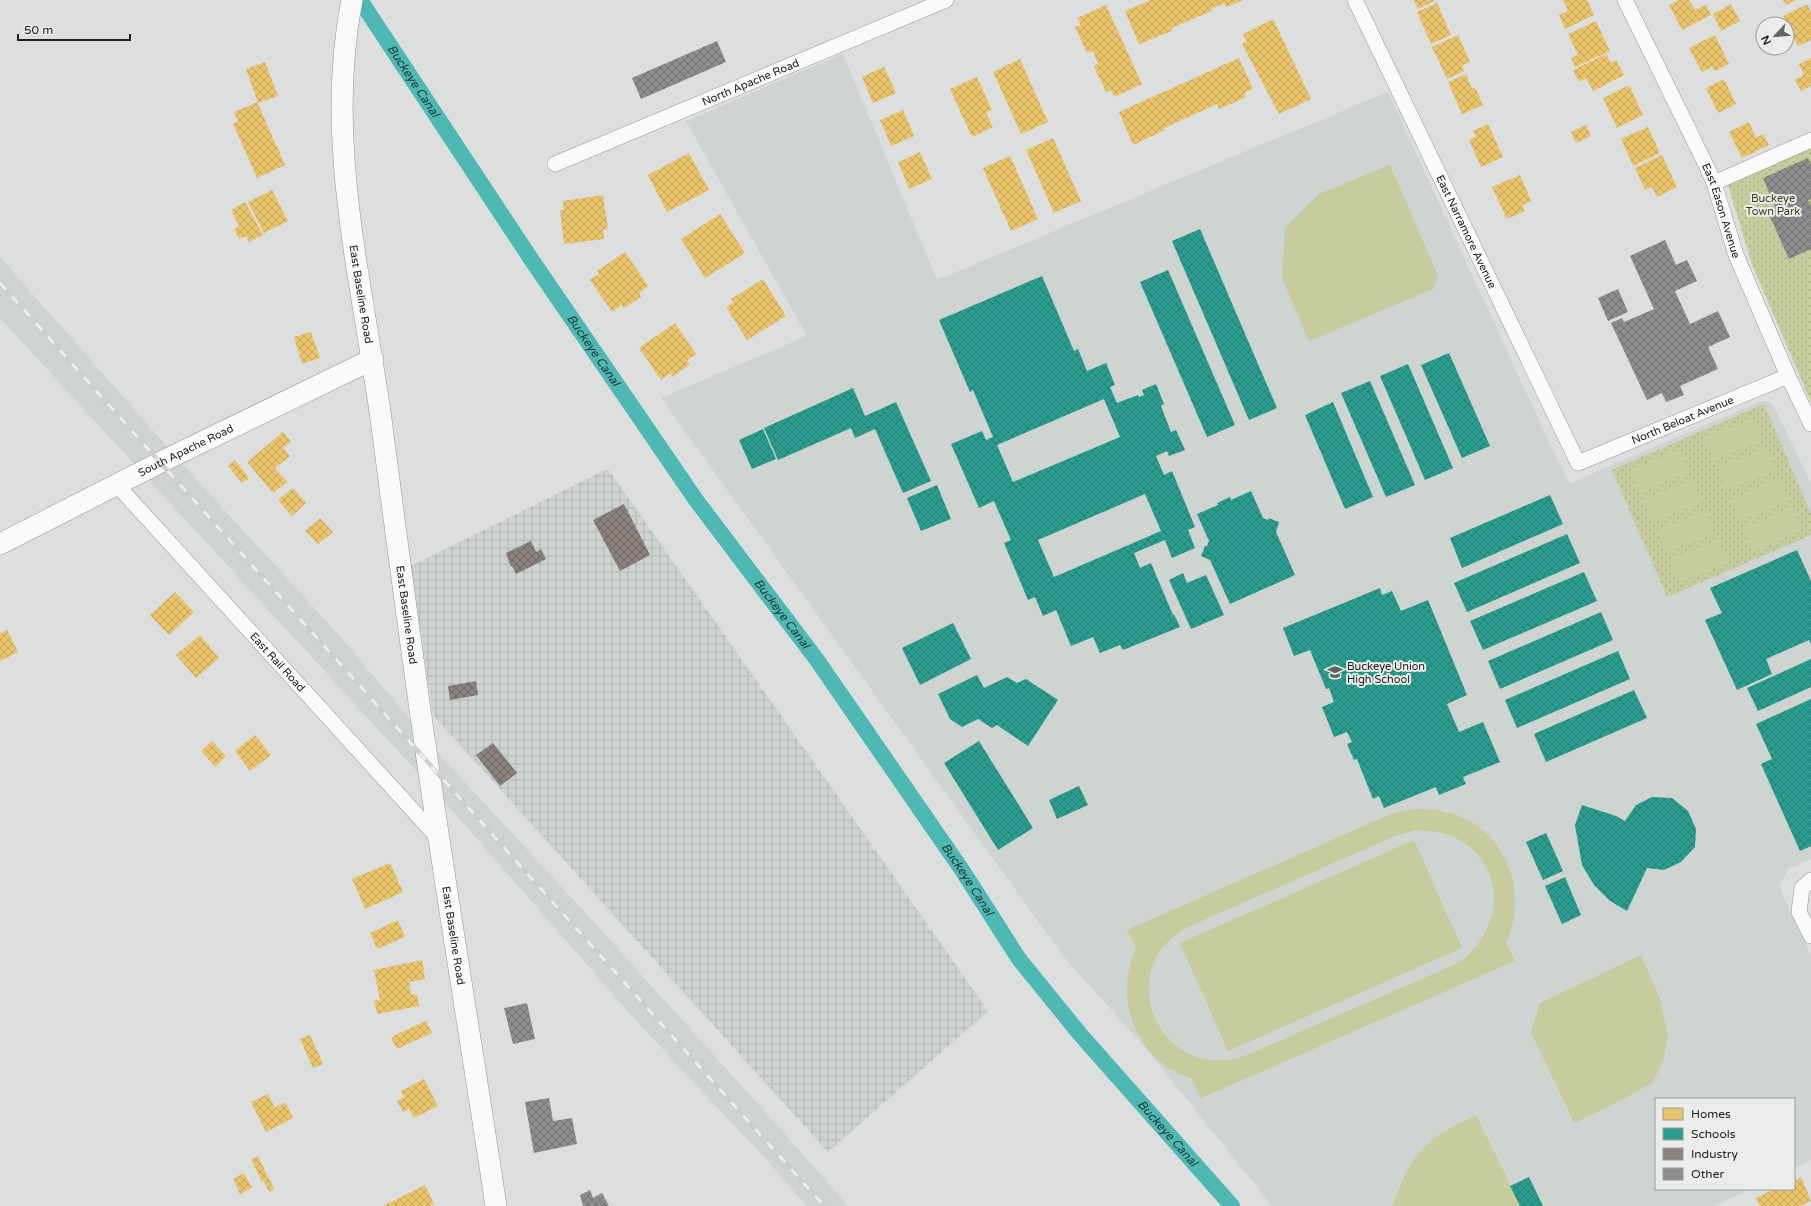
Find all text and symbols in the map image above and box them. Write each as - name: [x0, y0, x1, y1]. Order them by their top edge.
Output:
- scale bar: [18, 16, 130, 42]
- north arrow: [1755, 16, 1795, 56]
- text: 50 m: [24, 23, 53, 37]
- text: N: [1759, 33, 1774, 47]
- water label: Buckeye Canal: [385, 42, 443, 121]
- street label: North Apache Road: [700, 56, 801, 108]
- street label: East Eason Avenue: [1699, 161, 1743, 260]
- street label: East Narramore Avenue: [1434, 173, 1499, 290]
- park label: Buckeye Town Park: [1746, 192, 1800, 218]
- street label: East Baseline Road: [347, 244, 376, 345]
- water label: Buckeye Canal: [564, 312, 624, 390]
- street label: North Beloat Avenue: [1630, 393, 1735, 447]
- street label: South Apache Road: [136, 421, 236, 479]
- street label: East Baseline Road: [394, 565, 420, 665]
- water label: Buckeye Canal: [751, 576, 814, 653]
- street label: East Rail Road: [248, 629, 308, 694]
- place label: Buckeye Union High School: [1347, 660, 1425, 686]
- school or university icon: Buckeye Union High School: [1326, 663, 1344, 681]
- water label: Buckeye Canal: [939, 840, 997, 920]
- street label: East Baseline Road: [440, 885, 468, 986]
- water label: Buckeye Canal: [1135, 1097, 1202, 1171]
- legend: [1655, 1098, 1795, 1190]
- text: Homes: [1691, 1107, 1731, 1121]
- text: Schools: [1691, 1127, 1736, 1141]
- text: Industry: [1691, 1147, 1738, 1161]
- text: Other: [1691, 1167, 1724, 1181]

